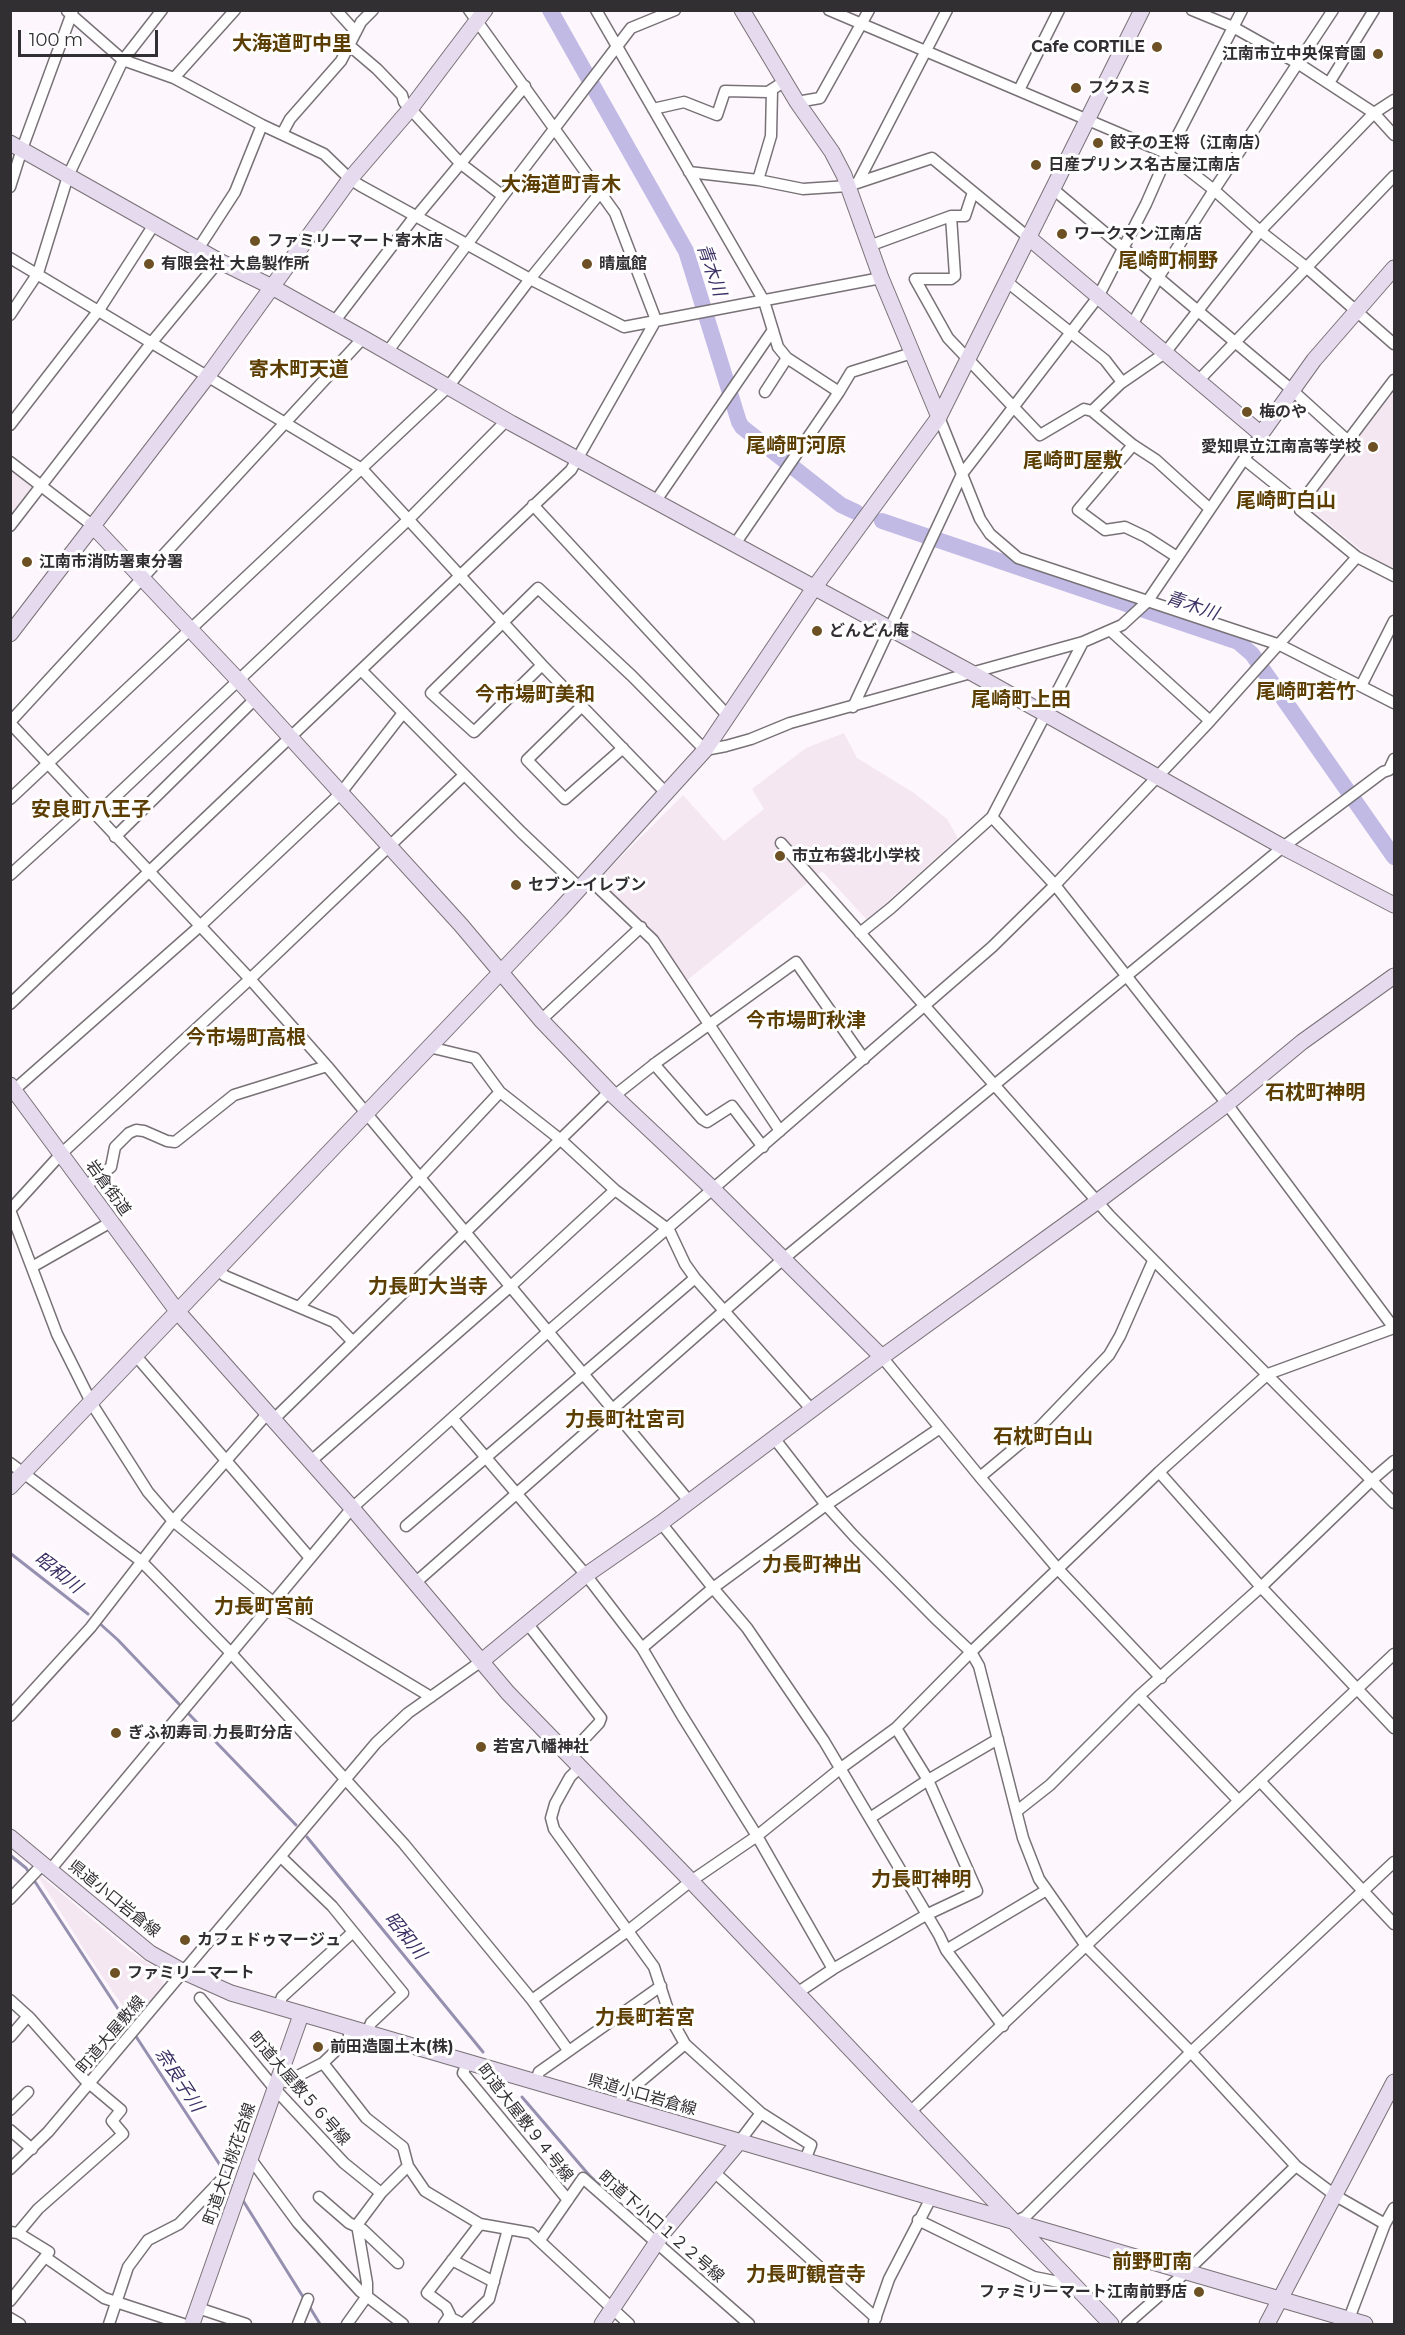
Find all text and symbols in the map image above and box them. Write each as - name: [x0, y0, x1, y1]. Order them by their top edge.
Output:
- scale bar: [21, 18, 160, 56]
- text: 100 m: [29, 29, 83, 51]
- district label: 大海道町中里: [232, 32, 352, 56]
- place label: Cafe CORTILE: [1031, 37, 1145, 57]
- marker: Cafe CORTILE: [1150, 40, 1164, 54]
- place label: 江南市立中央保育園: [1222, 44, 1366, 64]
- marker: 江南市立中央保育園: [1371, 47, 1385, 61]
- place label: フクスミ: [1088, 78, 1152, 98]
- marker: フクスミ: [1069, 81, 1083, 95]
- place label: 餃子の王将（江南店）: [1110, 133, 1270, 153]
- marker: 餃子の王将（江南店）: [1091, 136, 1105, 150]
- place label: 日産プリンス名古屋江南店: [1048, 155, 1240, 175]
- marker: 日産プリンス名古屋江南店: [1029, 158, 1043, 172]
- district label: 大海道町青木: [501, 173, 621, 197]
- place label: ワークマン江南店: [1074, 224, 1202, 244]
- marker: ワークマン江南店: [1055, 227, 1069, 241]
- place label: ファミリーマート寄木店: [267, 231, 443, 251]
- marker: ファミリーマート寄木店: [248, 234, 262, 248]
- water label: 青木川: [692, 241, 730, 299]
- district label: 尾崎町桐野: [1118, 249, 1218, 273]
- place label: 有限会社 大島製作所: [161, 254, 310, 274]
- place label: 晴嵐館: [599, 254, 647, 274]
- marker: 有限会社 大島製作所: [142, 257, 156, 271]
- marker: 晴嵐館: [580, 257, 594, 271]
- district label: 寄木町天道: [249, 358, 349, 382]
- place label: 梅のや: [1259, 402, 1307, 422]
- marker: 梅のや: [1240, 405, 1254, 419]
- district label: 尾崎町河原: [746, 434, 846, 458]
- place label: 愛知県立江南高等学校: [1201, 437, 1361, 457]
- marker: 愛知県立江南高等学校: [1366, 440, 1380, 454]
- district label: 尾崎町屋敷: [1023, 449, 1123, 473]
- district label: 尾崎町白山: [1236, 489, 1336, 513]
- place label: 江南市消防署東分署: [39, 552, 183, 572]
- marker: 江南市消防署東分署: [20, 555, 34, 569]
- water label: 青木川: [1163, 587, 1221, 625]
- place label: どんどん庵: [829, 621, 909, 641]
- marker: どんどん庵: [810, 624, 824, 638]
- district label: 尾崎町若竹: [1256, 680, 1356, 704]
- district label: 今市場町美和: [475, 683, 595, 707]
- district label: 尾崎町上田: [971, 688, 1071, 712]
- district label: 安良町八王子: [31, 798, 151, 822]
- place label: 市立布袋北小学校: [792, 846, 920, 866]
- marker: 市立布袋北小学校: [773, 849, 787, 863]
- place label: セブン-イレブン: [528, 875, 646, 895]
- marker: セブン-イレブン: [509, 878, 523, 892]
- district label: 今市場町秋津: [746, 1009, 866, 1033]
- district label: 今市場町高根: [186, 1026, 306, 1050]
- district label: 石枕町神明: [1265, 1081, 1365, 1105]
- street label: 岩倉街道: [81, 1156, 135, 1220]
- district label: 力長町大当寺: [368, 1275, 488, 1299]
- district label: 力長町社宮司: [565, 1408, 685, 1432]
- district label: 石枕町白山: [993, 1425, 1093, 1449]
- water label: 昭和川: [30, 1548, 86, 1598]
- district label: 力長町神出: [762, 1553, 862, 1577]
- district label: 力長町宮前: [214, 1595, 314, 1619]
- place label: ぎふ初寿司 力長町分店: [128, 1723, 293, 1743]
- marker: ぎふ初寿司 力長町分店: [109, 1726, 123, 1740]
- place label: 若宮八幡神社: [493, 1737, 589, 1757]
- marker: 若宮八幡神社: [474, 1740, 488, 1754]
- street label: 県道小口岩倉線: [64, 1856, 164, 1942]
- district label: 力長町神明: [871, 1868, 971, 1892]
- water label: 昭和川: [380, 1908, 430, 1964]
- place label: カフェドゥマージュ: [197, 1930, 341, 1950]
- marker: カフェドゥマージュ: [178, 1933, 192, 1947]
- place label: ファミリーマート: [127, 1963, 255, 1983]
- marker: ファミリーマート: [108, 1966, 122, 1980]
- street label: 町道大屋敷線: [73, 1992, 149, 2078]
- district label: 力長町若宮: [595, 2006, 695, 2030]
- street label: 町道大屋敷５６号線: [245, 2028, 353, 2150]
- place label: 前田造園土木(株): [330, 2037, 453, 2057]
- marker: 前田造園土木(株): [311, 2040, 325, 2054]
- water label: 奈良子川: [150, 2044, 208, 2116]
- street label: 町道大屋敷９４号線: [473, 2060, 577, 2186]
- street label: 県道小口岩倉線: [586, 2070, 698, 2120]
- street label: 町道大口桃花台線: [200, 2100, 260, 2228]
- street label: 町道下小口１２２号線: [594, 2167, 728, 2287]
- district label: 前野町南: [1112, 2250, 1192, 2274]
- district label: 力長町観音寺: [746, 2263, 866, 2287]
- place label: ファミリーマート江南前野店: [979, 2282, 1187, 2302]
- marker: ファミリーマート江南前野店: [1192, 2285, 1206, 2299]

